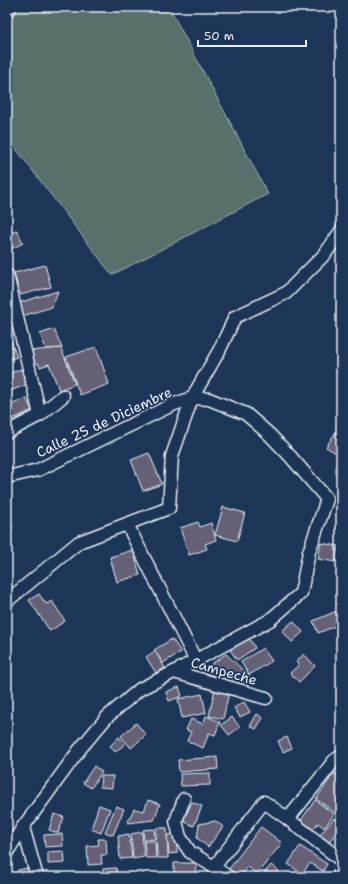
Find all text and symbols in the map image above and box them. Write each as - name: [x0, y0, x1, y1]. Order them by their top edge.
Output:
- scale bar: [198, 22, 306, 48]
- text: 50 m: [204, 28, 234, 44]
- street label: Calle 25 de Diciembre: [33, 383, 175, 461]
- street label: Campeche: [189, 653, 259, 689]

